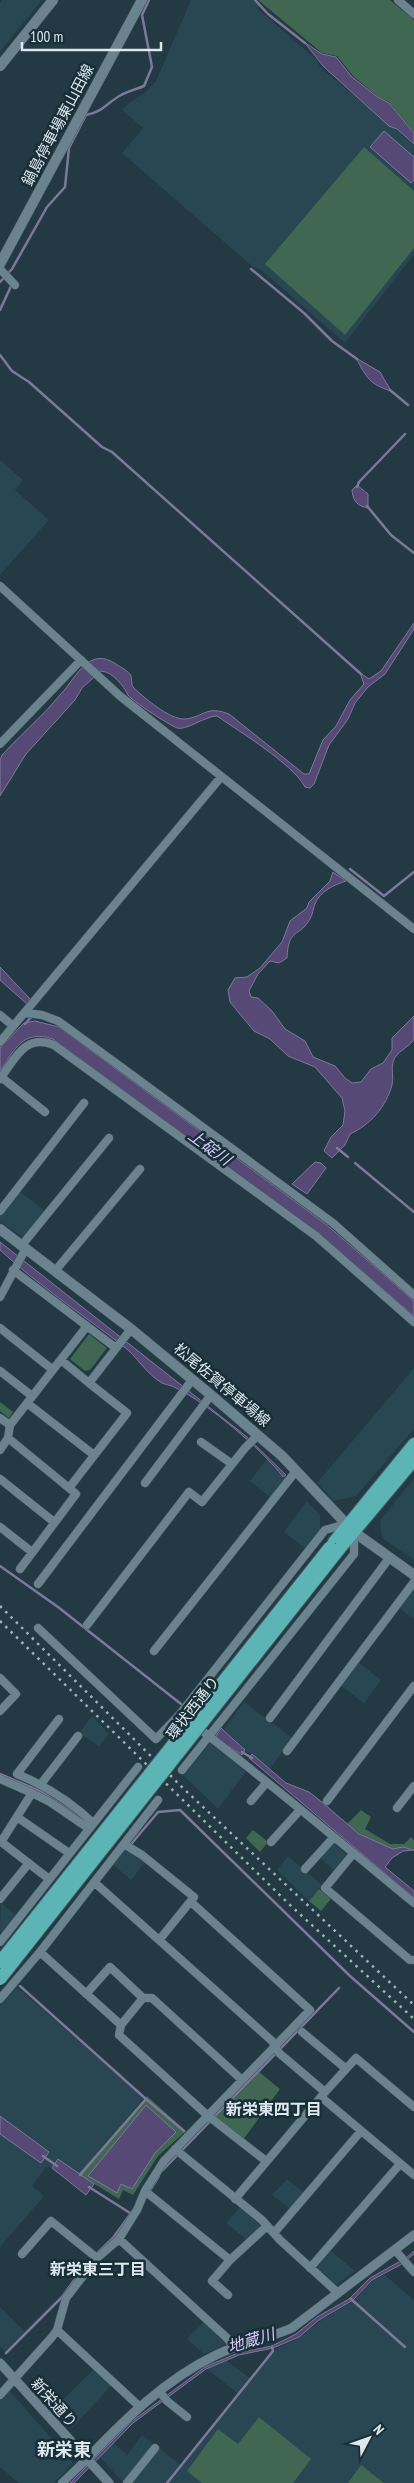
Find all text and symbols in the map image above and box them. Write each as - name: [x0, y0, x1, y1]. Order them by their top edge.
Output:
- scale bar: [22, 20, 161, 52]
- text: 100 m: [30, 27, 63, 46]
- street label: 鍋島停車場東山田線: [17, 61, 98, 189]
- water label: 上碇川: [185, 1125, 237, 1170]
- street label: 松尾佐賀停車場線: [170, 1339, 274, 1430]
- street label: 環状西通り: [162, 1672, 223, 1743]
- district label: 新栄東四丁目: [226, 2099, 322, 2119]
- district label: 新栄東三丁目: [50, 2259, 146, 2279]
- water label: 地蔵川: [225, 2323, 279, 2357]
- street label: 新栄通り: [27, 2374, 82, 2431]
- north arrow: [344, 2413, 394, 2463]
- text: N: [370, 2421, 388, 2438]
- district label: 新栄東: [37, 2438, 91, 2461]

